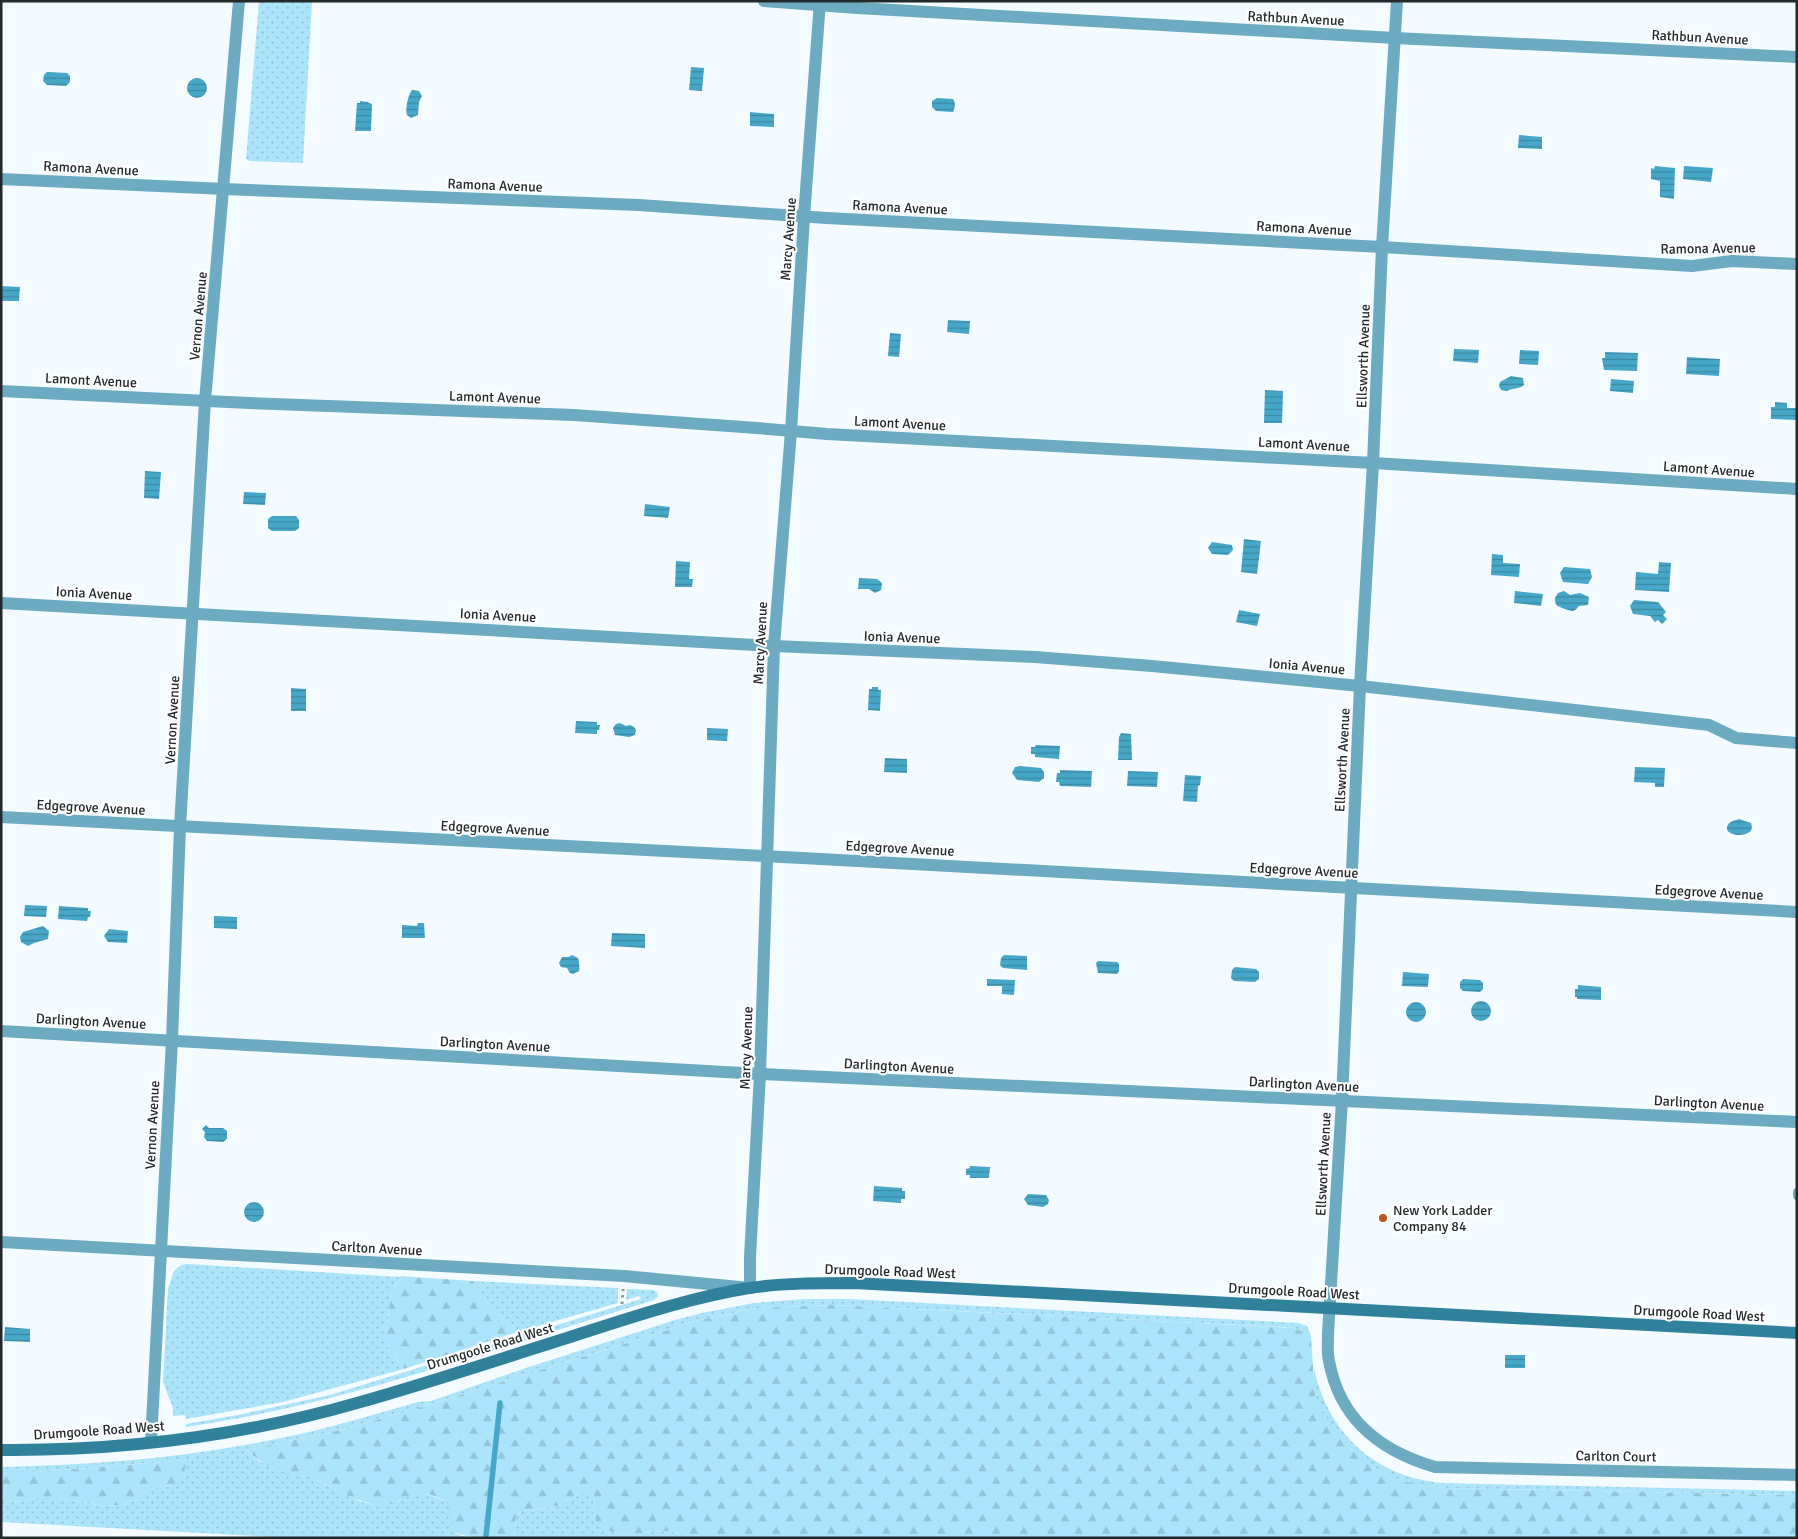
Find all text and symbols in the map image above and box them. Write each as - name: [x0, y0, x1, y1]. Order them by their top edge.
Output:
- street label: Rathbun Avenue: [1247, 7, 1345, 30]
- street label: Rathbun Avenue: [1651, 26, 1749, 49]
- street label: Ramona Avenue: [43, 158, 139, 179]
- street label: Ramona Avenue: [447, 175, 543, 196]
- street label: Marcy Avenue: [777, 197, 800, 281]
- street label: Ramona Avenue: [852, 197, 948, 218]
- street label: Ramona Avenue: [1256, 218, 1352, 239]
- street label: Ramona Avenue: [1660, 239, 1756, 258]
- street label: Vernon Avenue: [186, 271, 211, 361]
- street label: Ellsworth Avenue: [1353, 304, 1374, 408]
- street label: Lamont Avenue: [45, 370, 137, 391]
- street label: Lamont Avenue: [449, 387, 541, 408]
- street label: Lamont Avenue: [854, 413, 946, 434]
- street label: Lamont Avenue: [1258, 434, 1350, 455]
- street label: Lamont Avenue: [1662, 458, 1756, 481]
- street label: Ionia Avenue: [55, 583, 133, 604]
- street label: Marcy Avenue: [750, 601, 771, 685]
- street label: Ionia Avenue: [459, 605, 537, 626]
- street label: Ionia Avenue: [863, 628, 941, 647]
- street label: Ionia Avenue: [1268, 655, 1346, 678]
- street label: Vernon Avenue: [162, 675, 183, 765]
- street label: Ellsworth Avenue: [1331, 708, 1354, 812]
- street label: Edgegrove Avenue: [36, 796, 146, 819]
- street label: Edgegrove Avenue: [440, 817, 550, 840]
- street label: Edgegrove Avenue: [845, 837, 955, 860]
- street label: Edgegrove Avenue: [1249, 859, 1359, 882]
- street label: Edgegrove Avenue: [1654, 881, 1764, 904]
- street label: Marcy Avenue: [737, 1006, 756, 1090]
- street label: Darlington Avenue: [35, 1010, 147, 1033]
- street label: Darlington Avenue: [439, 1033, 551, 1056]
- street label: Darlington Avenue: [843, 1055, 955, 1078]
- street label: Darlington Avenue: [1248, 1073, 1360, 1096]
- street label: Vernon Avenue: [142, 1080, 163, 1170]
- street label: Darlington Avenue: [1653, 1092, 1765, 1115]
- street label: Ellsworth Avenue: [1312, 1112, 1335, 1216]
- place label: New York Ladder Company 84: [1393, 1202, 1493, 1235]
- marker: New York Ladder Company 84: [1377, 1212, 1389, 1224]
- street label: Carlton Avenue: [331, 1238, 423, 1259]
- street label: Drumgoole Road West: [824, 1261, 956, 1282]
- street label: Drumgoole Road West: [1228, 1280, 1360, 1303]
- street label: Drumgoole Road West: [1633, 1302, 1765, 1325]
- street label: Drumgoole Road West: [425, 1319, 556, 1374]
- street label: Drumgoole Road West: [33, 1417, 165, 1444]
- street label: Carlton Court: [1575, 1447, 1657, 1466]

